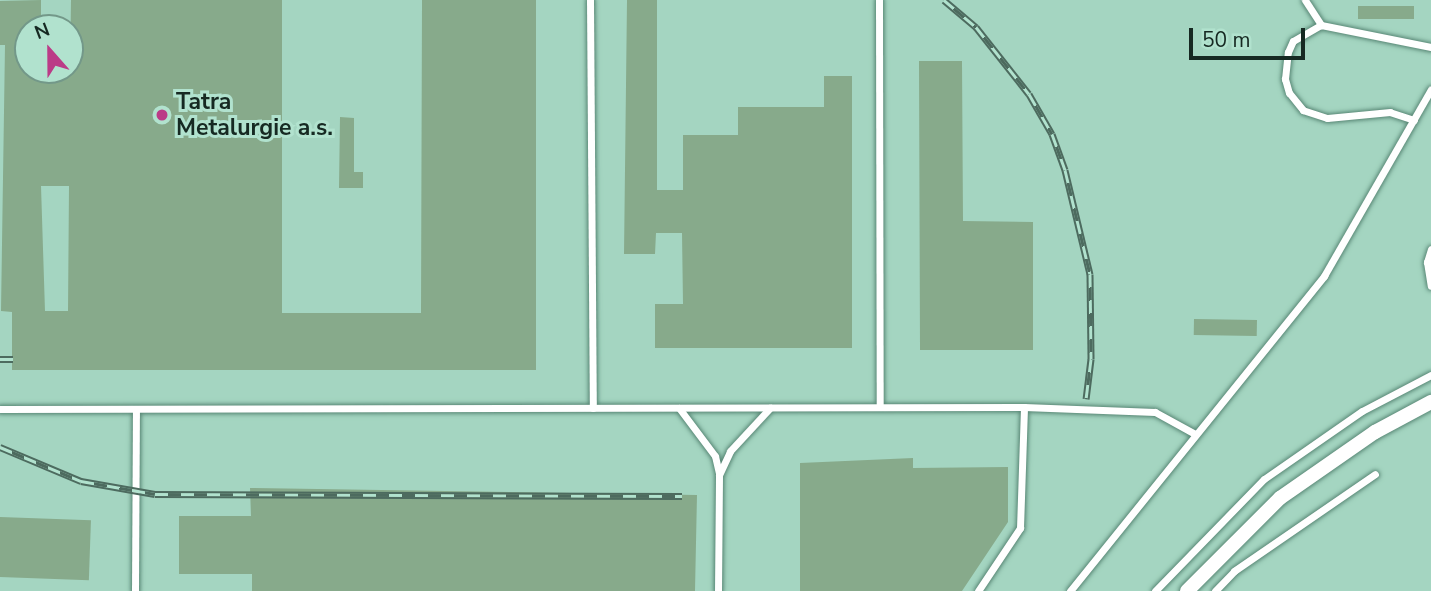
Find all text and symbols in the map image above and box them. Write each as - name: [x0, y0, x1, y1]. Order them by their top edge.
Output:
- north arrow: [14, 14, 84, 84]
- scale bar: [1193, 14, 1308, 58]
- text: N: [31, 17, 53, 46]
- text: 50 m: [1202, 26, 1251, 54]
- place label: Tatra Metalurgie a.s.: [176, 88, 333, 142]
- marker: Tatra Metalurgie a.s.: [154, 107, 170, 123]

